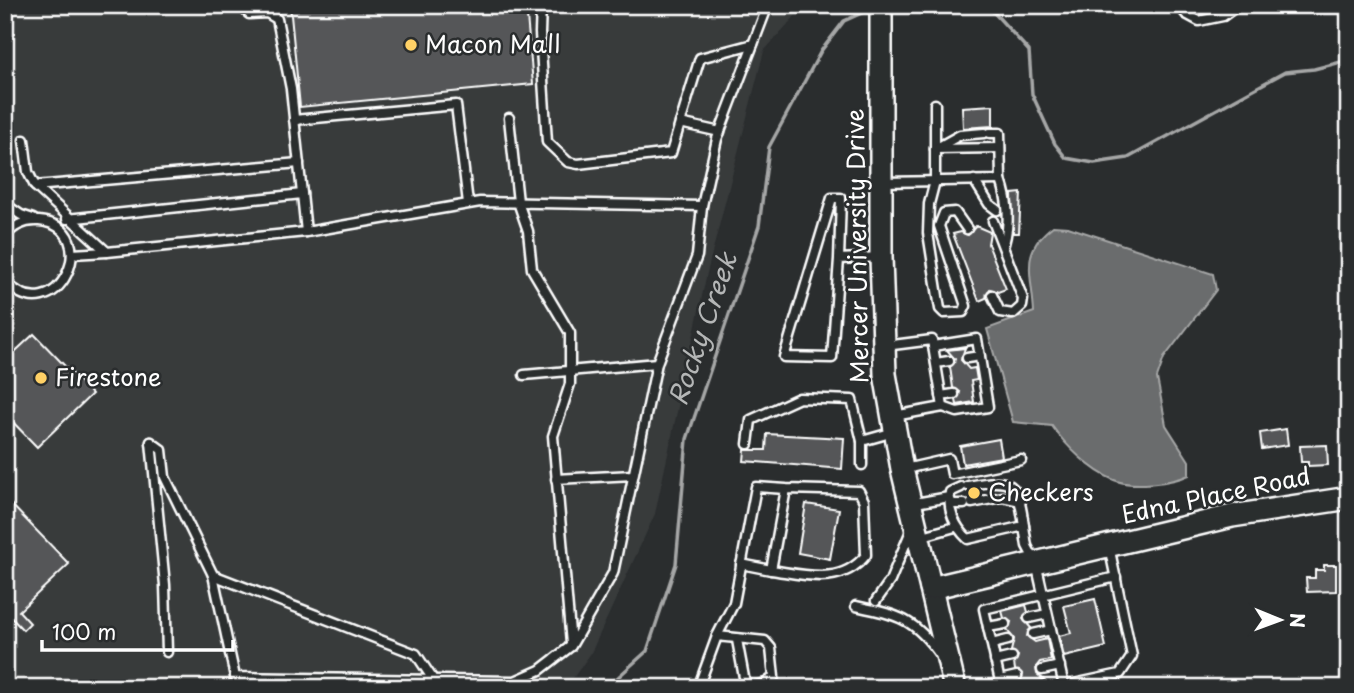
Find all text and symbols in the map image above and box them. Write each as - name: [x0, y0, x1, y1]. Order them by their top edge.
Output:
- place label: Macon Mall: [425, 25, 560, 61]
- marker: Macon Mall: [403, 37, 419, 53]
- street label: Mercer University Drive: [836, 108, 876, 384]
- water label: Rocky Creek: [657, 246, 746, 410]
- place label: Firestone: [55, 358, 161, 394]
- marker: Firestone: [33, 370, 49, 386]
- street label: Edna Place Road: [1118, 456, 1313, 532]
- place label: Checkers: [988, 473, 1094, 509]
- marker: Checkers: [966, 485, 982, 501]
- north arrow: [1246, 584, 1316, 654]
- scale bar: [42, 609, 233, 653]
- text: N: [1284, 613, 1312, 628]
- text: 100 m: [52, 615, 116, 647]

